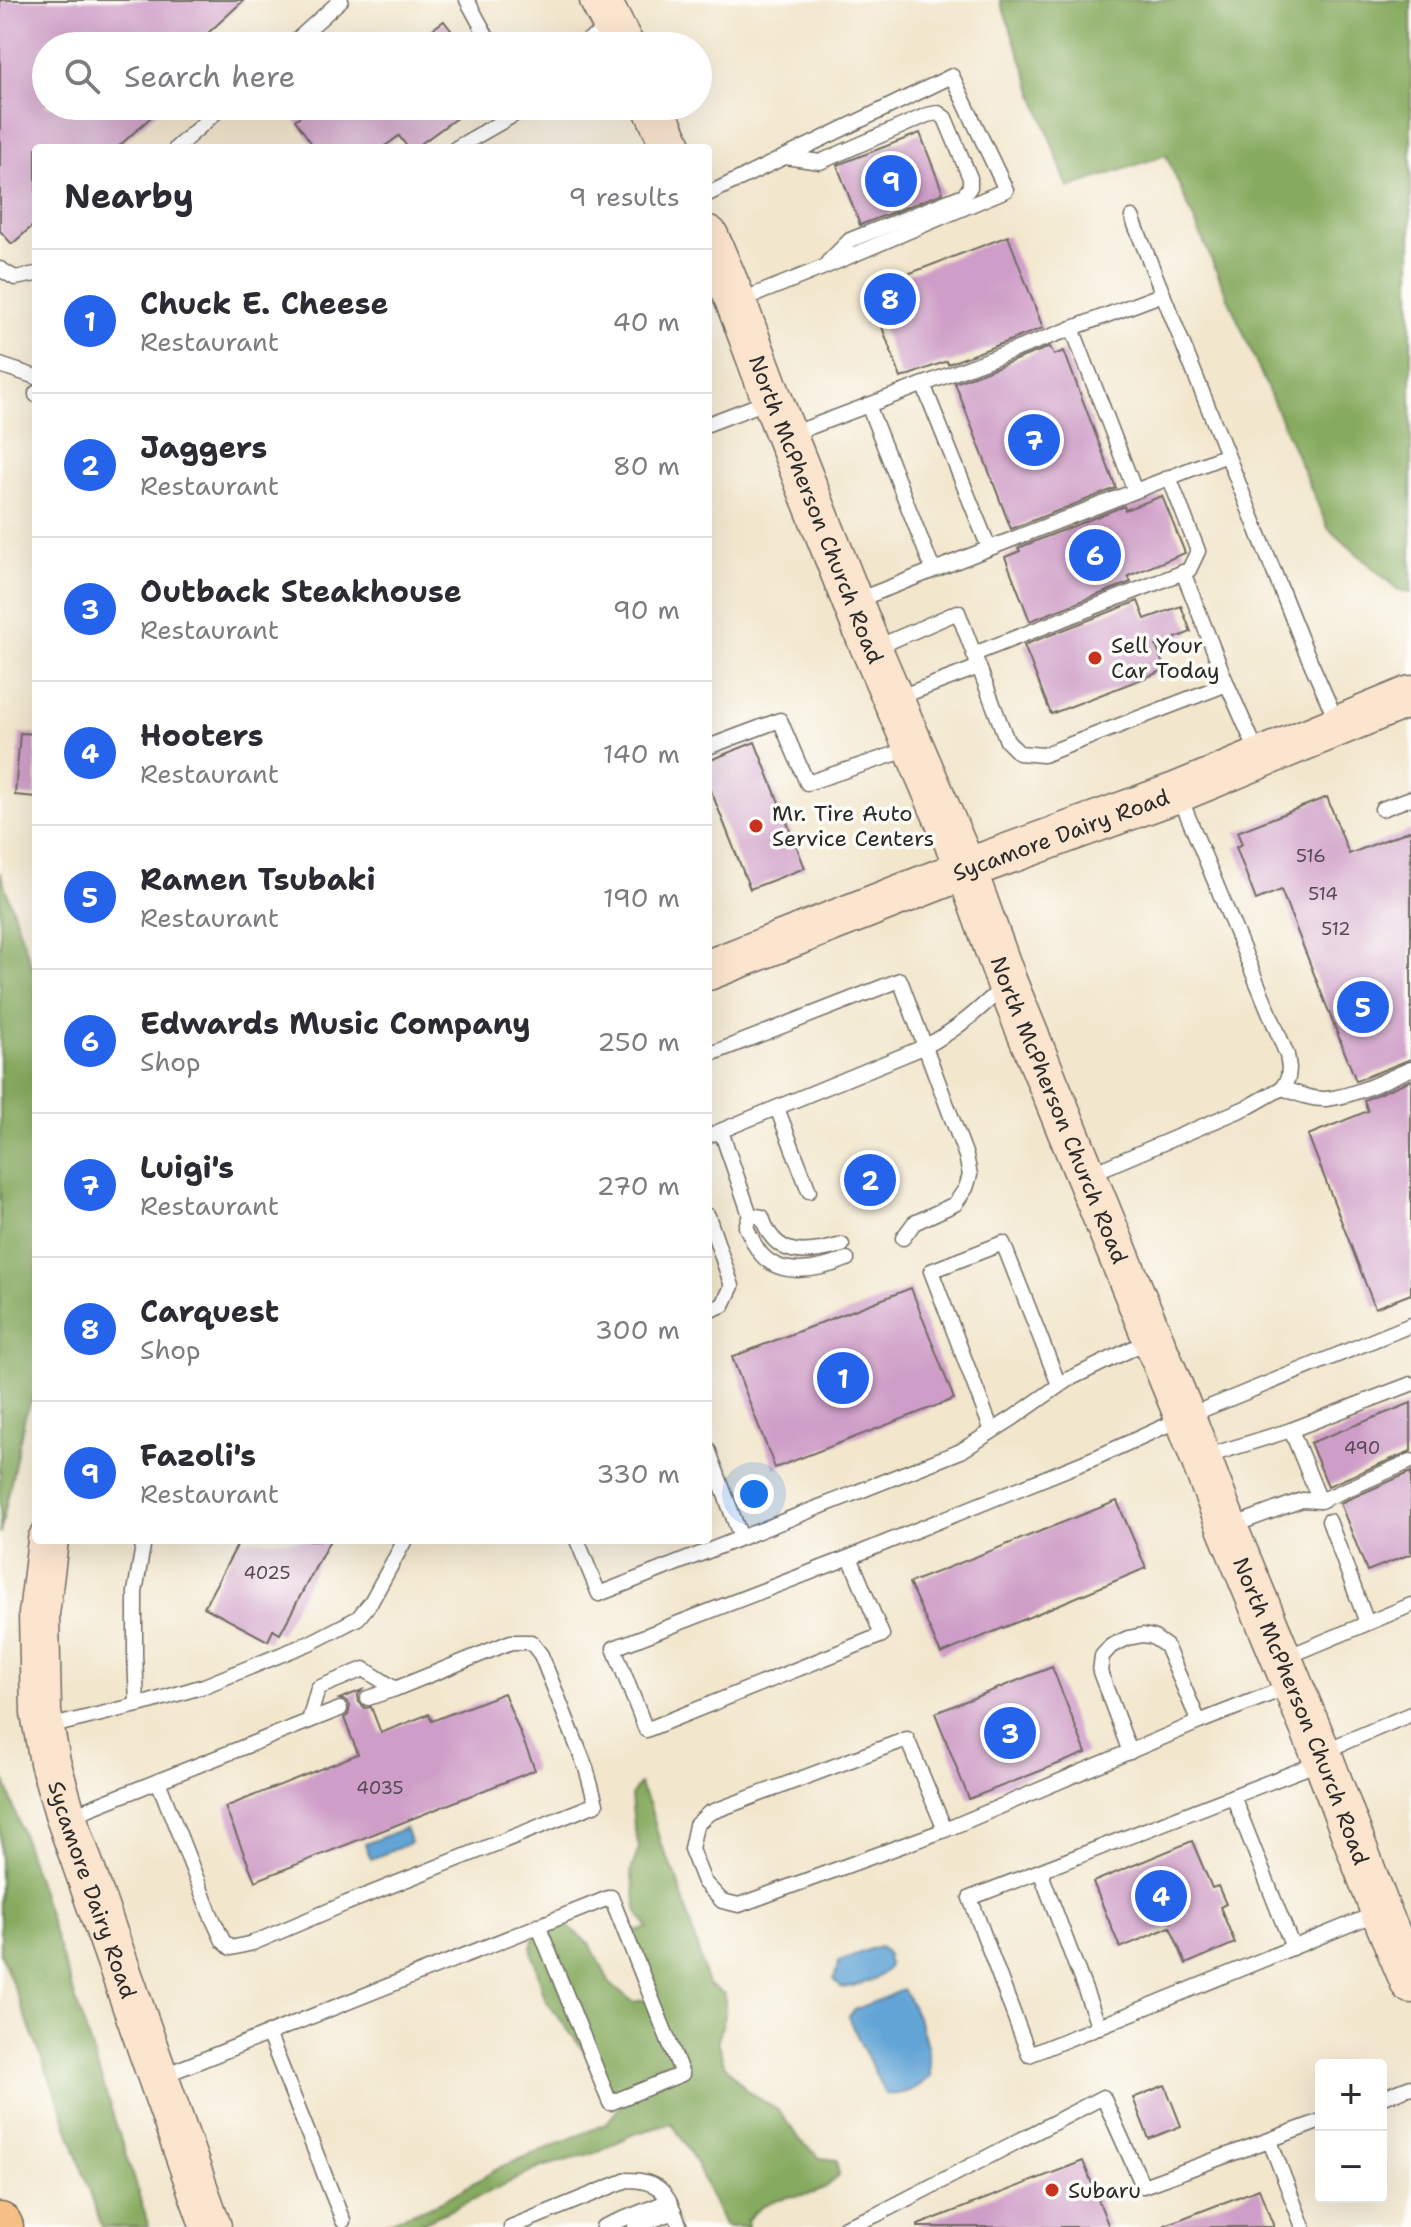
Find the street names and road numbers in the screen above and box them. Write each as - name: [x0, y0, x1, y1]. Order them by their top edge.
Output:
- street label: North McPherson Church Road: [742, 351, 890, 668]
- street label: Sycamore Dairy Road: [949, 782, 1173, 888]
- street label: North McPherson Church Road: [984, 952, 1135, 1268]
- street label: North McPherson Church Road: [1226, 1553, 1376, 1869]
- street label: Sycamore Dairy Road: [41, 1778, 143, 2003]

